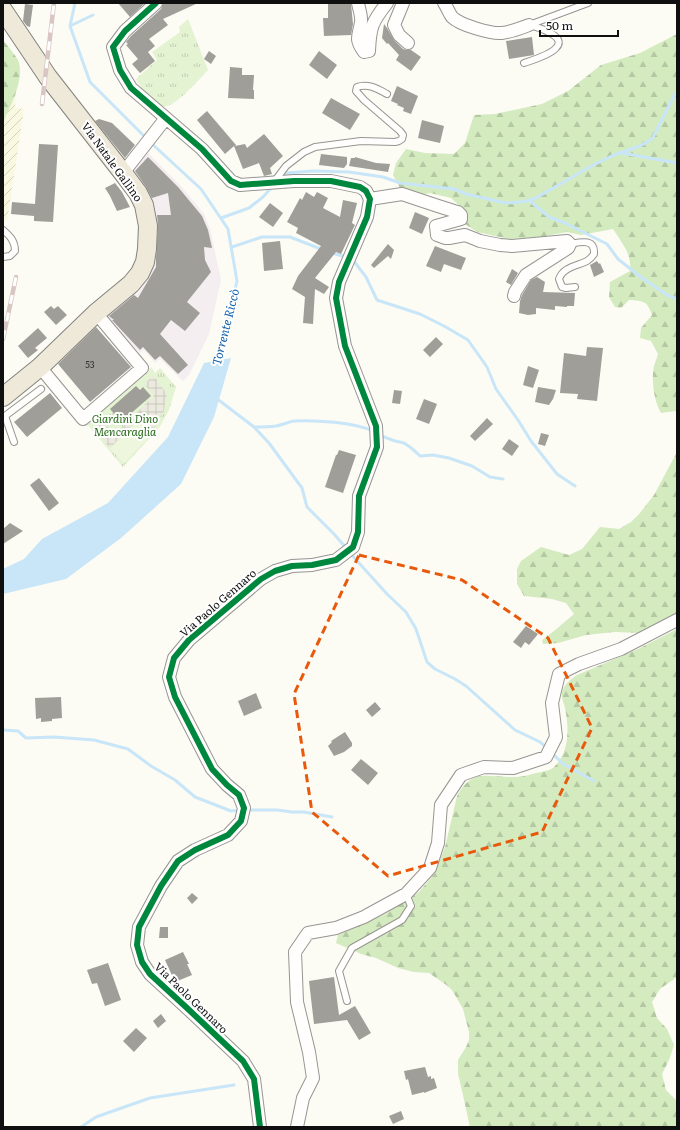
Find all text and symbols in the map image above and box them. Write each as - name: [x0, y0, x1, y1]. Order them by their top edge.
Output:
- scale bar: [540, 12, 618, 38]
- text: 50 m: [546, 16, 573, 34]
- street label: Via Natale Gallino: [79, 118, 147, 204]
- water label: Torrente Riccò: [207, 287, 243, 367]
- house number: 53: [85, 357, 95, 371]
- park label: Giardini Dino Mencaraglia: [92, 410, 158, 439]
- street label: Via Paolo Gennaro: [176, 565, 259, 640]
- street label: Via Paolo Gennaro: [151, 958, 232, 1037]

